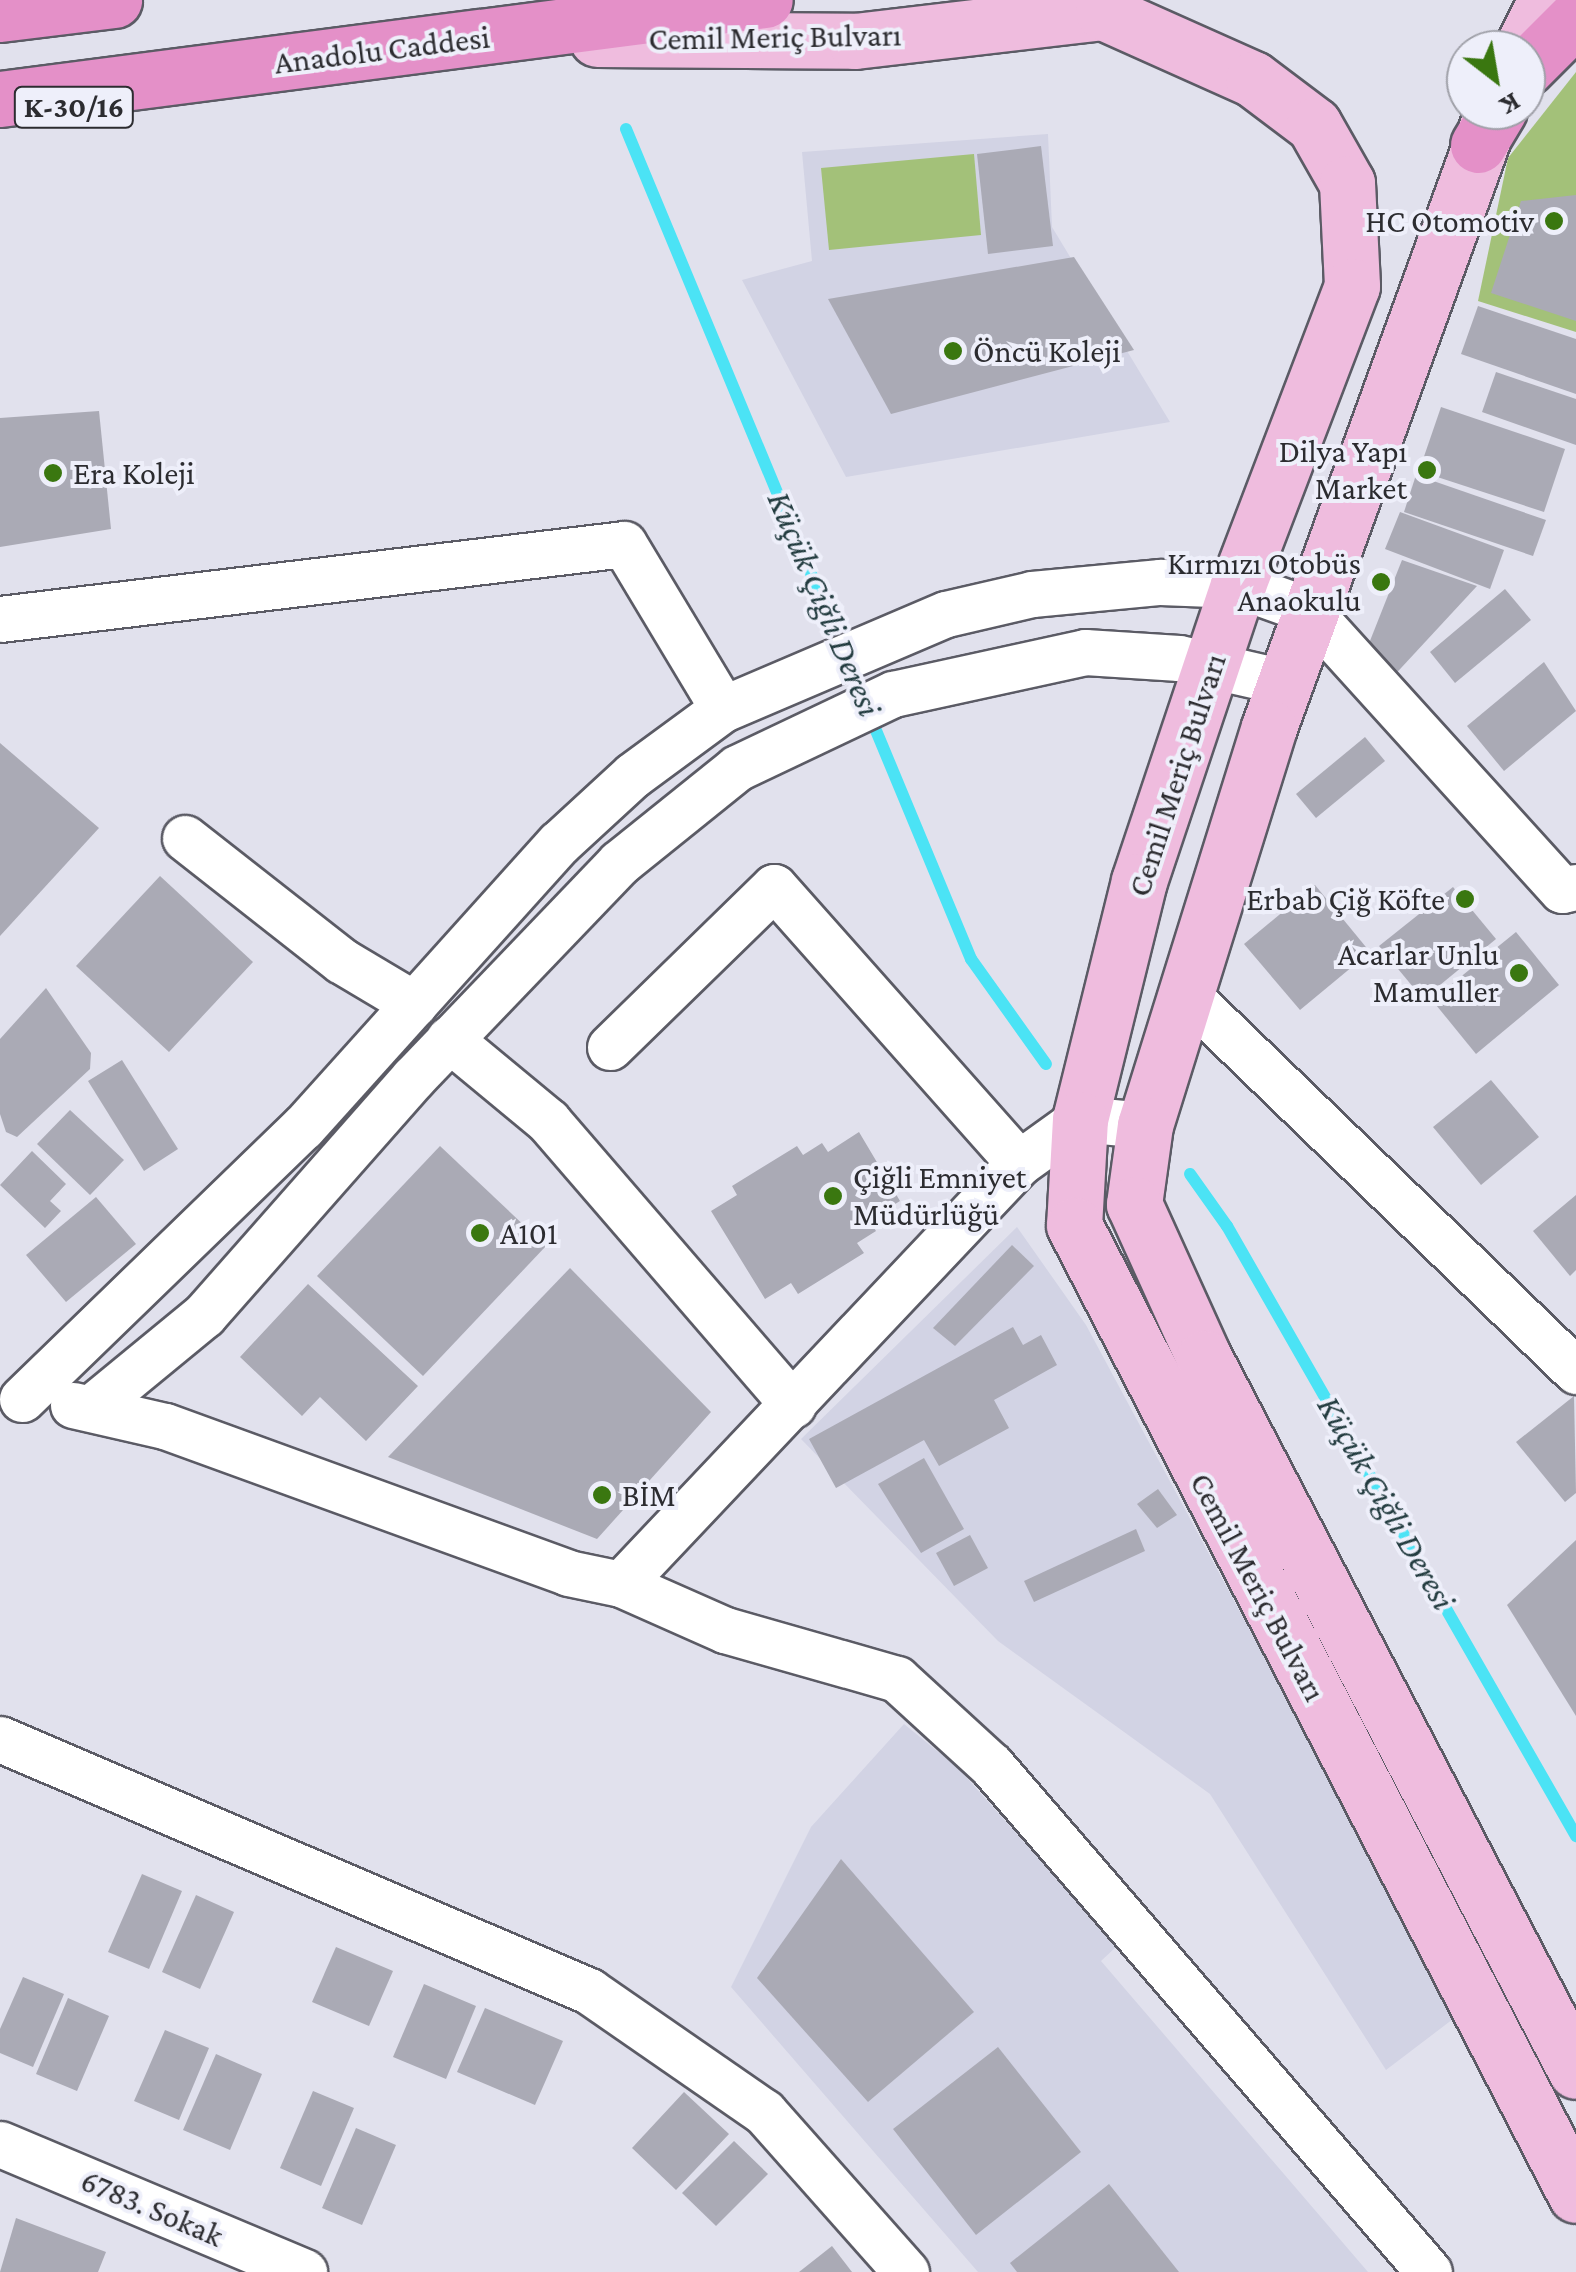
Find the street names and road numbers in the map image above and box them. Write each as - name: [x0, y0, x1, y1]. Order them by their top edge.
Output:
- street label: Cemil Meriç Bulvarı: [648, 16, 902, 58]
- street label: Anadolu Caddesi: [272, 18, 492, 82]
- road number: K-30/16: [12, 82, 136, 132]
- street label: Cemil Meriç Bulvarı: [1120, 649, 1234, 901]
- street label: Cemil Meriç Bulvarı: [1182, 1466, 1334, 1708]
- street label: 6783. Sokak: [75, 2161, 229, 2255]

